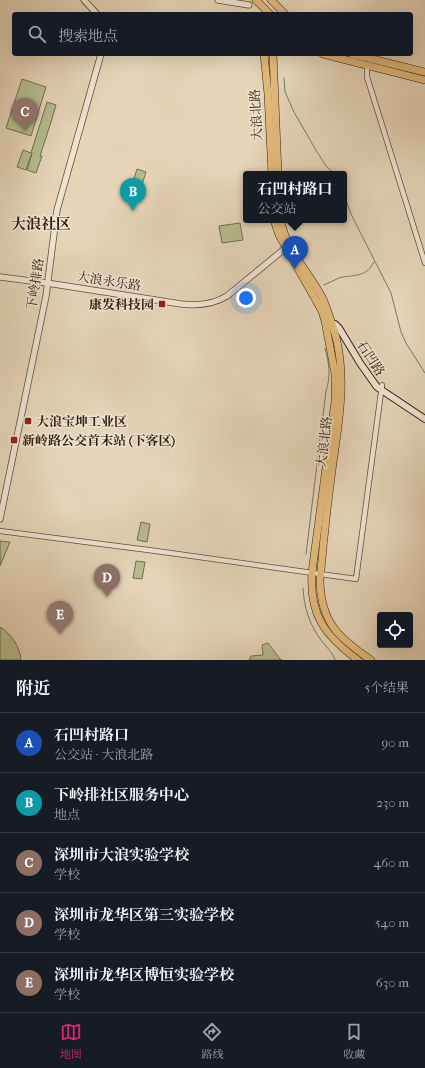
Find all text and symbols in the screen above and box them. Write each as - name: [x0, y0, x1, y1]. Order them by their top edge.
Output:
- search box: [12, 12, 413, 56]
- icon: search: [26, 23, 48, 45]
- text: 搜索地点: [58, 27, 118, 45]
- street label: 大浪北路: [247, 89, 265, 141]
- pin: C: [12, 98, 38, 131]
- popup: [243, 171, 347, 223]
- pin: B: [120, 178, 146, 211]
- text: 石凹村路口: [257, 180, 333, 198]
- text: 公交站: [257, 201, 297, 216]
- district label: 大浪社区: [11, 215, 71, 233]
- pin: A: [282, 236, 308, 269]
- street label: 下岭排路: [24, 257, 46, 311]
- street label: 大浪永乐路: [76, 269, 142, 293]
- your location: [236, 288, 256, 308]
- place label: 康发科技园: [89, 297, 154, 312]
- marker: 康发科技园: [157, 299, 167, 309]
- street label: 石凹路: [354, 338, 388, 378]
- place label: 大浪宝坤工业区: [36, 414, 127, 429]
- street label: 大浪北路: [313, 415, 335, 469]
- marker: 大浪宝坤工业区: [23, 416, 33, 426]
- place label: 新岭路公交首末站 (下客区): [22, 433, 175, 448]
- marker: 新岭路公交首末站 (下客区): [9, 435, 19, 445]
- pin: D: [94, 564, 120, 597]
- pin: E: [47, 601, 73, 634]
- map controls: [377, 612, 413, 648]
- button: locate: [377, 612, 413, 648]
- text: 附近: [16, 678, 50, 698]
- text: 5个结果: [364, 680, 409, 695]
- text: 石凹村路口: [54, 726, 129, 744]
- text: A: [25, 735, 33, 750]
- text: 90 m: [381, 735, 409, 750]
- text: 公交站 · 大浪北路: [54, 747, 153, 762]
- text: 下岭排社区服务中心: [54, 786, 189, 804]
- text: B: [25, 795, 33, 810]
- text: 230 m: [376, 795, 409, 810]
- text: 地点: [54, 807, 80, 822]
- text: 深圳市大浪实验学校: [54, 846, 189, 864]
- text: C: [25, 855, 33, 870]
- text: 460 m: [374, 855, 409, 870]
- text: 学校: [54, 867, 80, 882]
- text: 深圳市龙华区第三实验学校: [54, 906, 234, 924]
- text: D: [24, 915, 34, 930]
- text: 540 m: [375, 915, 409, 930]
- text: 学校: [54, 927, 80, 942]
- text: 深圳市龙华区博恒实验学校: [54, 966, 234, 984]
- text: E: [25, 975, 33, 990]
- text: 630 m: [376, 975, 409, 990]
- text: 学校: [54, 987, 80, 1002]
- tab: 地图: [60, 1021, 82, 1061]
- tab: 路线: [201, 1021, 223, 1061]
- tab: 收藏: [343, 1021, 365, 1061]

